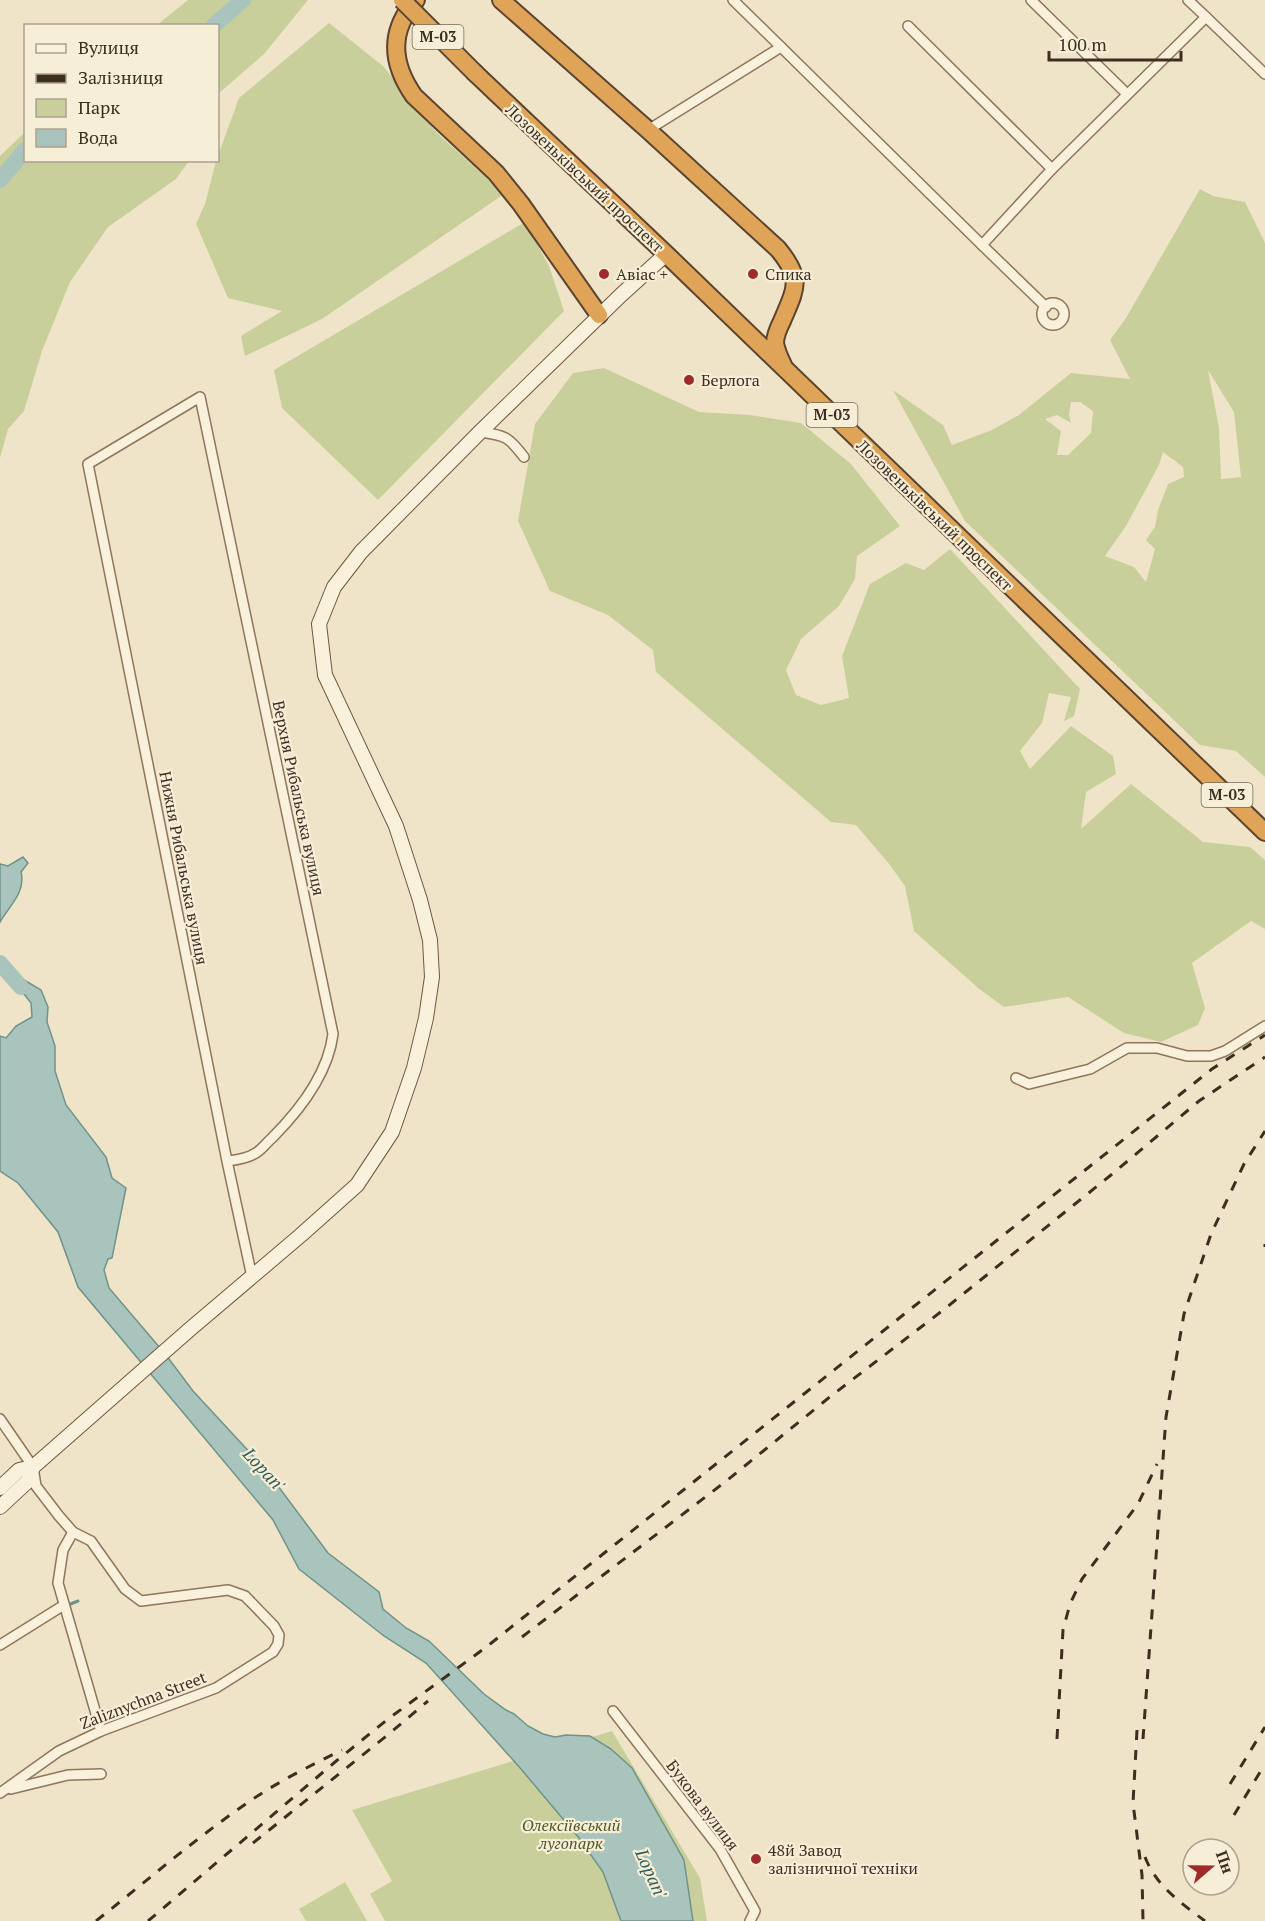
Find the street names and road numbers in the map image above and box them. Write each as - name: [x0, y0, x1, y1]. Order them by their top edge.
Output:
- road number: М-03: [412, 25, 464, 49]
- street label: Лозовеньківський проспект: [500, 98, 669, 257]
- road number: М-03: [806, 403, 858, 427]
- street label: Лозовеньківський проспект: [851, 434, 1018, 596]
- street label: Верхня Рибальська вулиця: [268, 698, 330, 898]
- street label: Нижня Рибальська вулиця: [154, 769, 214, 967]
- road number: М-03: [1202, 783, 1252, 807]
- street label: Zaliznychna Street: [77, 1666, 209, 1734]
- street label: Букова вулиця: [662, 1755, 744, 1855]

